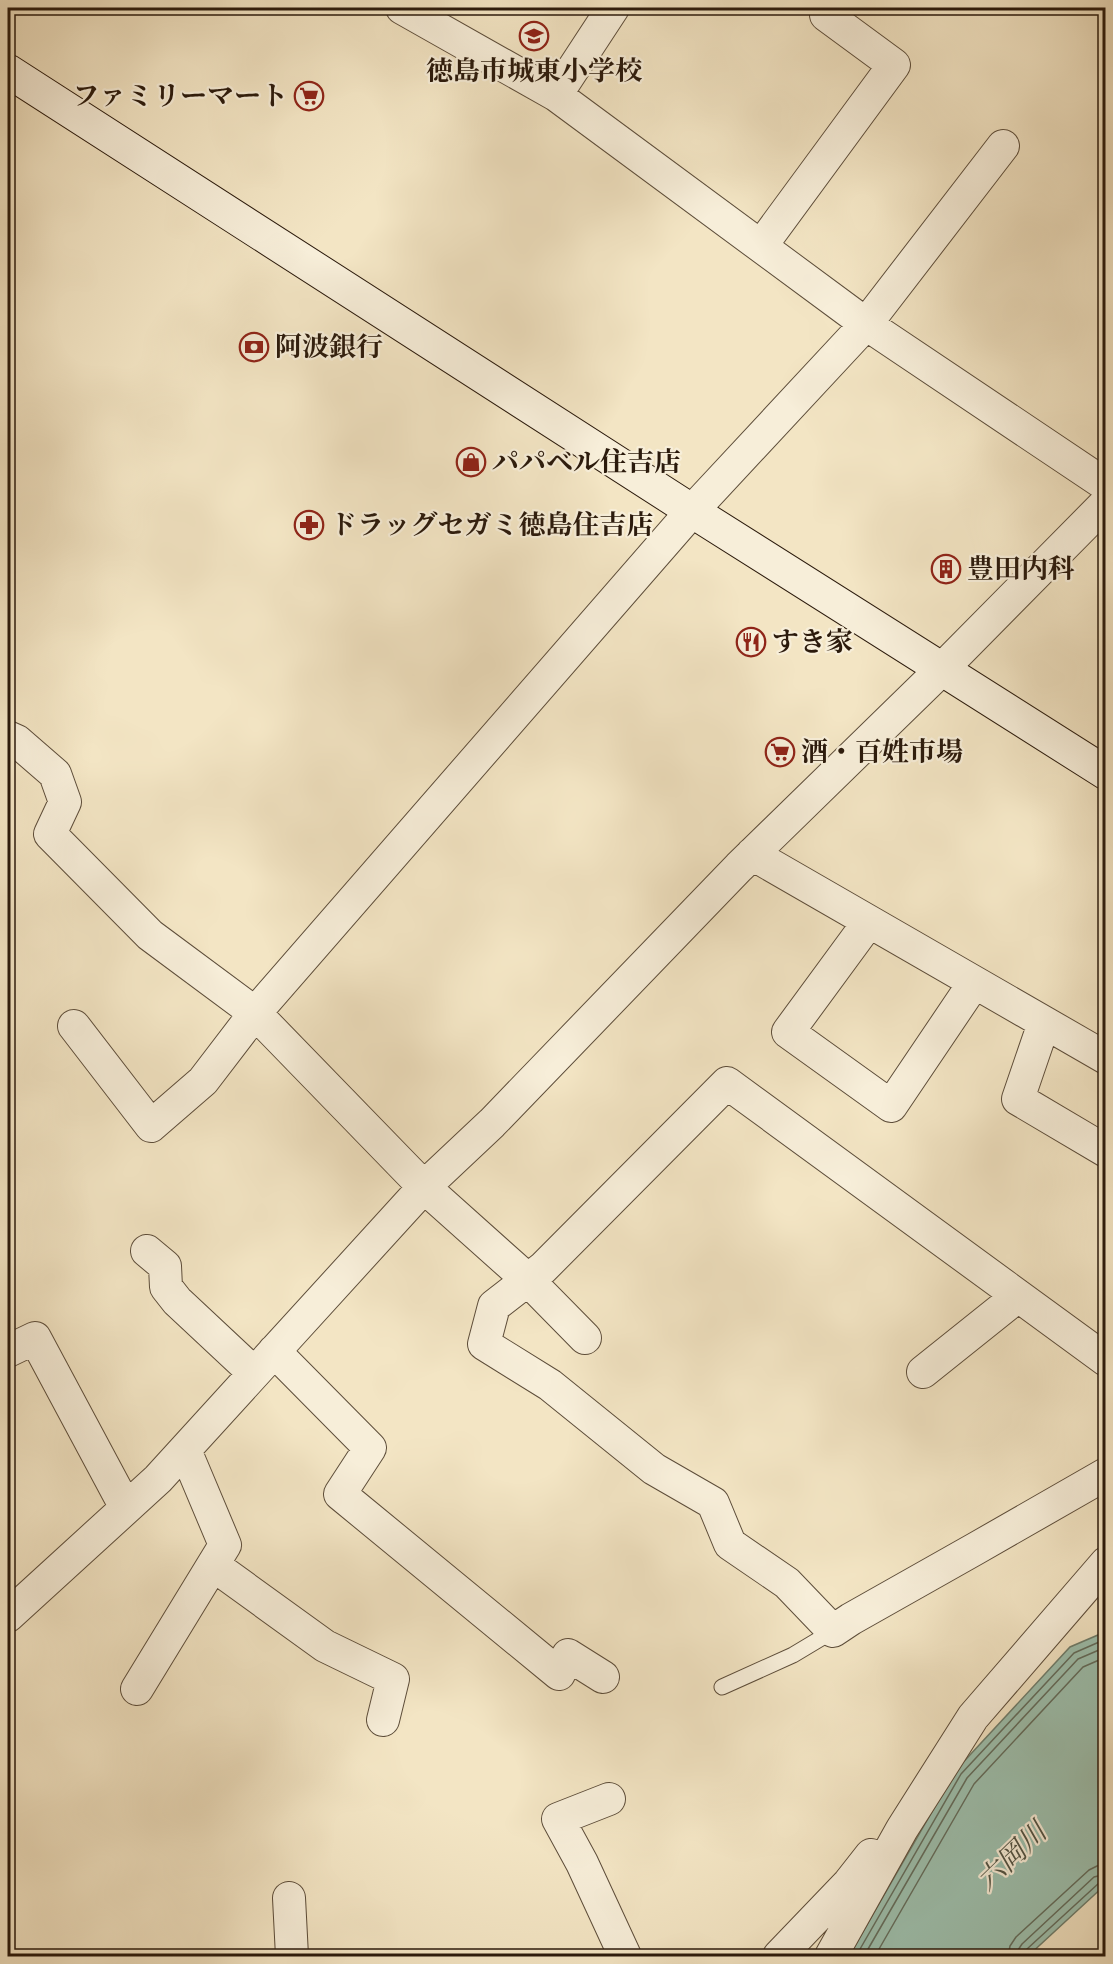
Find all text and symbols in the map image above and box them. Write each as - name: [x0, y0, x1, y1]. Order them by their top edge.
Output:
- school or university icon: 徳島市城東小学校: [518, 20, 550, 52]
- place label: 徳島市城東小学校: [426, 53, 642, 88]
- place label: ファミリーマート: [73, 78, 288, 113]
- supermarket icon: ファミリーマート: [293, 80, 325, 112]
- place label: 阿波銀行: [275, 329, 383, 364]
- bank icon: 阿波銀行: [238, 331, 270, 363]
- place label: パパベル住吉店: [492, 444, 681, 479]
- shop icon: パパベル住吉店: [455, 446, 487, 478]
- place label: ドラッグセガミ徳島住吉店: [330, 507, 653, 542]
- pharmacy icon: ドラッグセガミ徳島住吉店: [293, 509, 325, 541]
- place label: 豊田内科: [967, 551, 1075, 586]
- building icon: 豊田内科: [930, 553, 962, 585]
- place label: すき家: [772, 624, 853, 659]
- restaurant icon: すき家: [735, 626, 767, 658]
- place label: 酒・百姓市場: [801, 734, 963, 769]
- supermarket icon: 酒・百姓市場: [764, 736, 796, 768]
- water label: 六岡川: [968, 1812, 1056, 1898]

